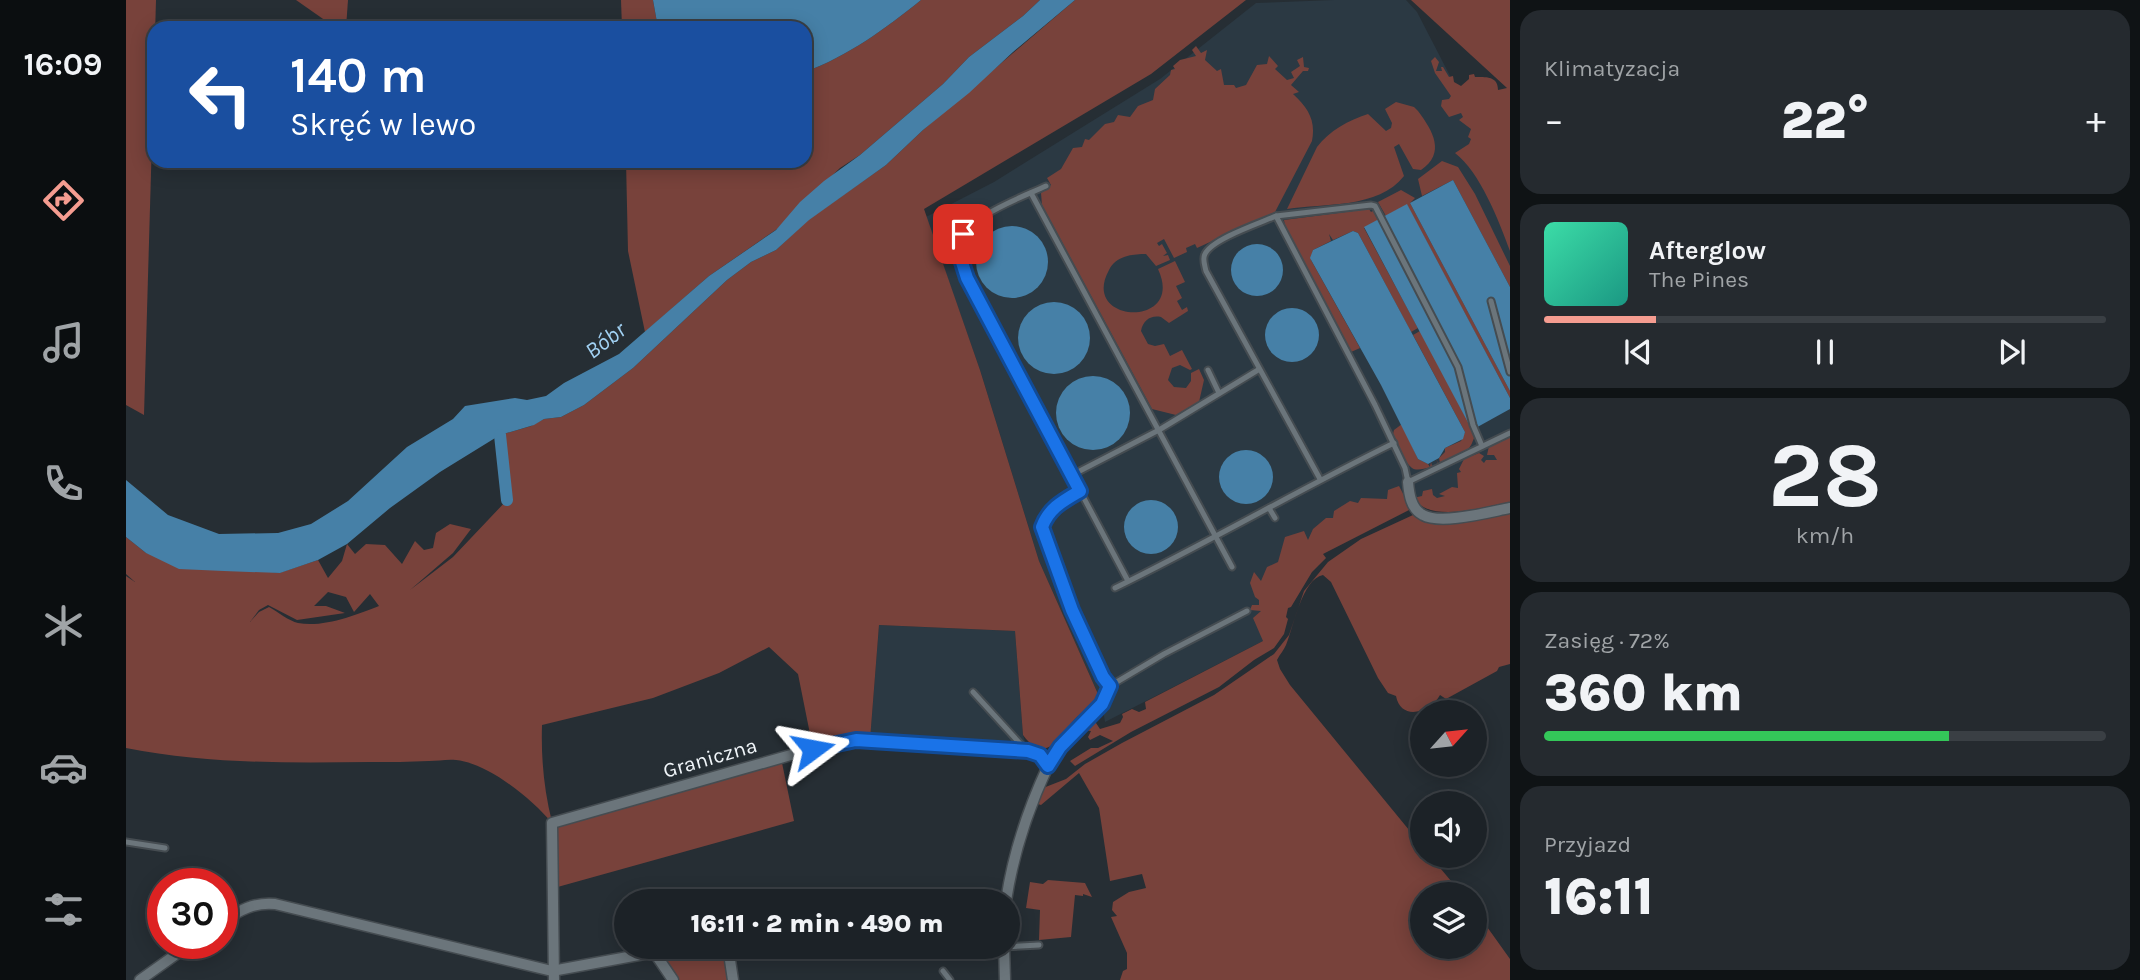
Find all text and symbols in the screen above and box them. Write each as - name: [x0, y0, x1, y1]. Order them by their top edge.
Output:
- text: 16:09: [23, 46, 103, 83]
- text: 140 m: [290, 47, 427, 104]
- icon: left: [175, 49, 266, 140]
- text: Klimatyzacja: [1544, 55, 1680, 82]
- text: 22°: [1781, 90, 1869, 151]
- text: −: [1544, 98, 1564, 143]
- text: +: [2086, 98, 2106, 143]
- text: Skręć w lewo: [290, 106, 476, 143]
- icon: directions: [39, 176, 88, 225]
- pin: [933, 204, 993, 264]
- icon: arrive: [944, 215, 982, 253]
- text: Afterglow: [1649, 235, 1766, 266]
- text: The Pines: [1649, 266, 1749, 293]
- water label: Bóbr: [580, 316, 632, 364]
- icon: music: [39, 318, 88, 367]
- icon: previous: [1619, 333, 1657, 371]
- icon: pause: [1806, 333, 1844, 371]
- icon: next: [1993, 333, 2031, 371]
- text: 28: [1768, 423, 1882, 529]
- icon: phone: [39, 459, 88, 508]
- text: km/h: [1796, 522, 1854, 549]
- icon: climate: [39, 601, 88, 650]
- text: Zasięg · 72%: [1544, 627, 1670, 654]
- text: 360 km: [1544, 662, 1743, 723]
- north arrow: [1410, 700, 1488, 777]
- map controls: [1410, 700, 1487, 959]
- position arrow: [776, 712, 850, 786]
- street label: Graniczna: [660, 733, 760, 783]
- icon: car: [39, 743, 88, 792]
- button: sound: [1410, 791, 1487, 868]
- text: Przyjazd: [1544, 831, 1631, 858]
- text: 16:11: [1544, 866, 1654, 927]
- speed limit sign: 30: [147, 868, 238, 959]
- button: layers: [1410, 882, 1487, 959]
- icon: filters: [39, 885, 88, 934]
- text: 16:11 · 2 min · 490 m: [690, 908, 944, 939]

